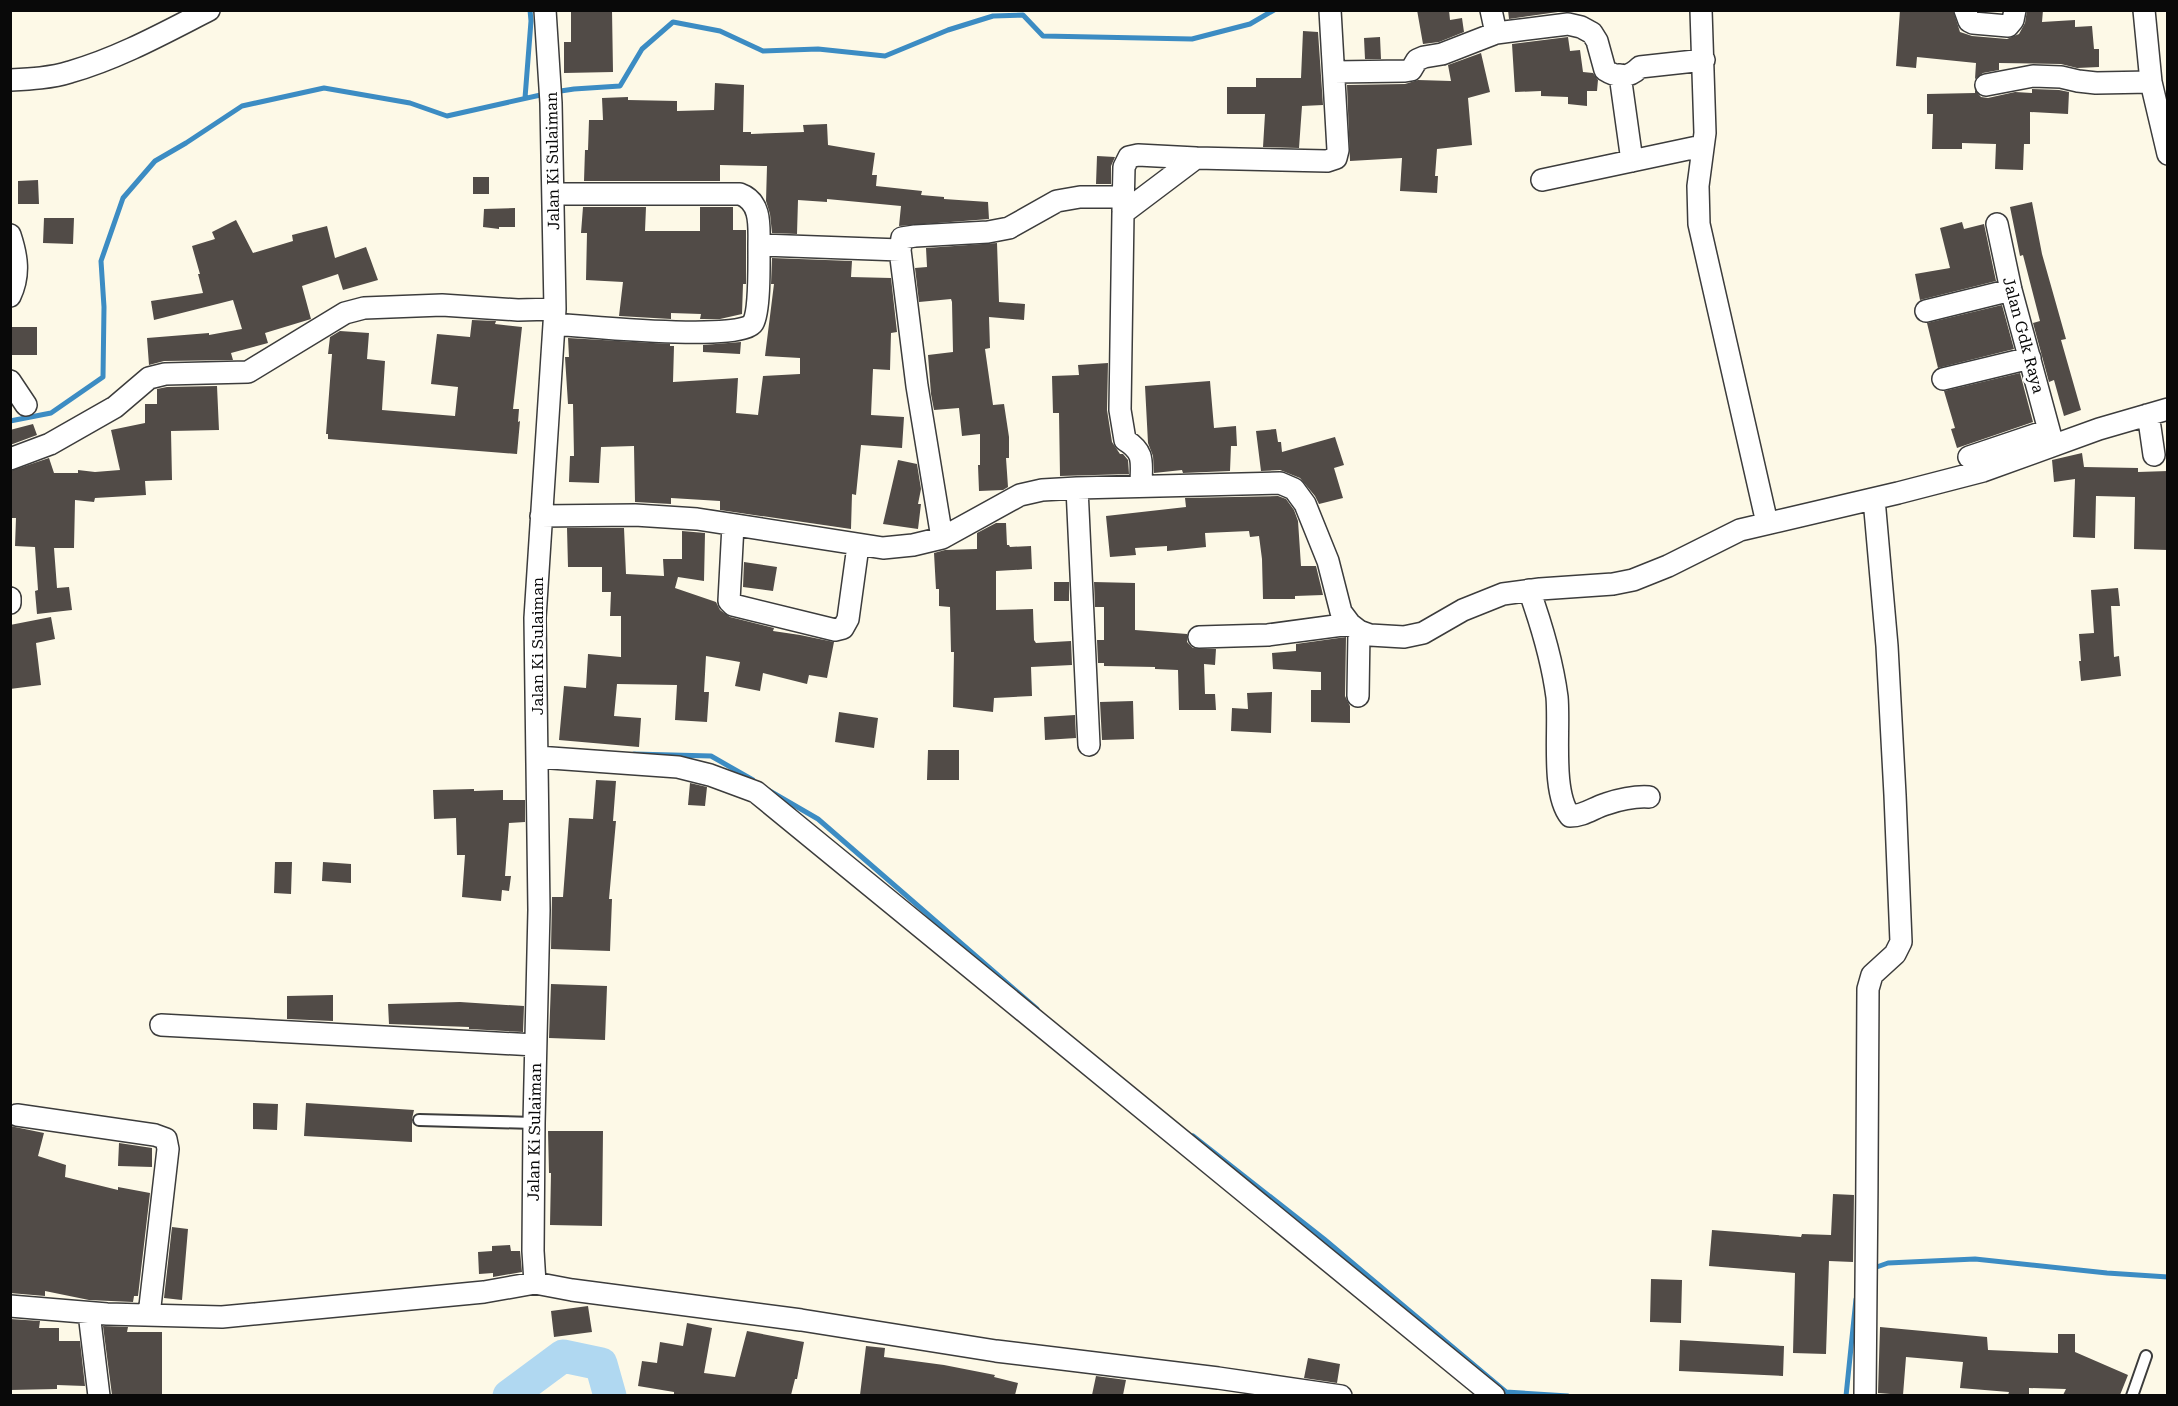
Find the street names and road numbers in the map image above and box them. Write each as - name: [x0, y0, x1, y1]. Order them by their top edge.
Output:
- street label: Jalan Ki Sulaiman: [542, 92, 563, 230]
- street label: Jalan Gdk Raya: [1999, 275, 2048, 396]
- street label: Jalan Ki Sulaiman: [528, 577, 547, 715]
- street label: Jalan Ki Sulaiman: [524, 1063, 545, 1201]

